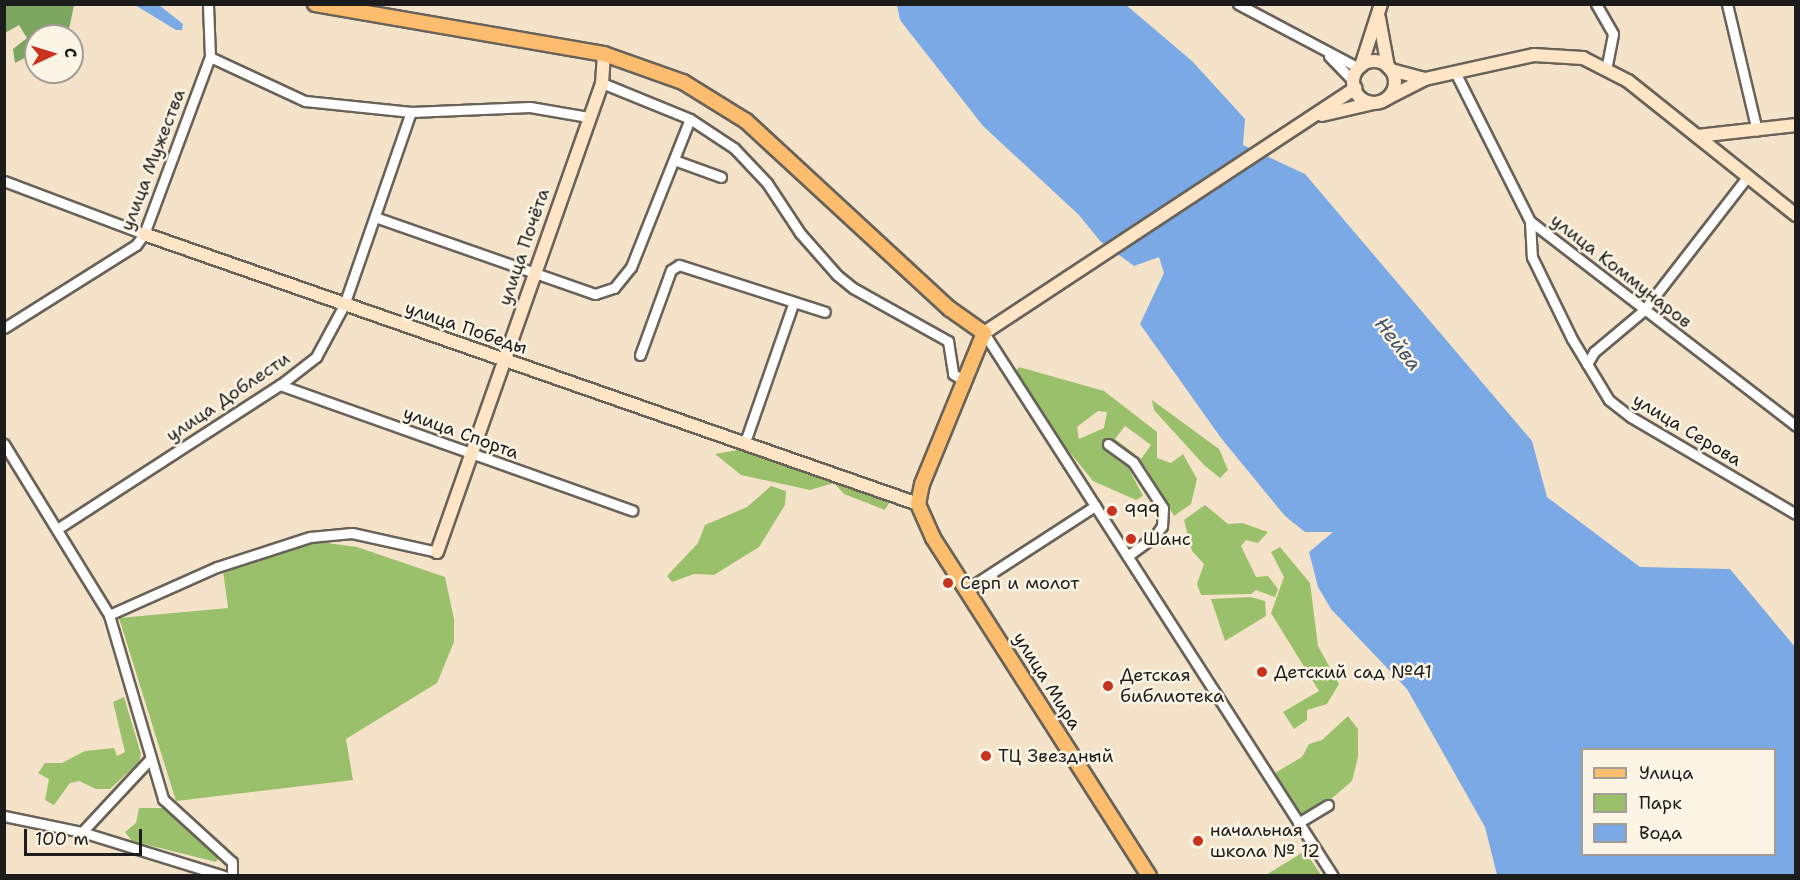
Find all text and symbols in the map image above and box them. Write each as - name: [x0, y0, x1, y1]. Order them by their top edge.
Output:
- north arrow: [24, 24, 84, 84]
- text: С: [60, 47, 81, 58]
- street label: улица Мужества: [116, 86, 190, 234]
- street label: улица Почёта: [494, 186, 554, 308]
- street label: улица Коммунаров: [1546, 209, 1696, 333]
- street label: улица Победы: [402, 297, 530, 359]
- water label: Нейва: [1370, 312, 1426, 376]
- street label: улица Доблести: [162, 348, 294, 446]
- street label: улица Серова: [1629, 389, 1745, 471]
- street label: улица Спорта: [400, 402, 522, 464]
- place label: 999: [1124, 500, 1160, 522]
- marker: 999: [1105, 504, 1119, 518]
- place label: Шанс: [1143, 528, 1191, 550]
- marker: Шанс: [1124, 532, 1138, 546]
- place label: Серп и молот: [960, 572, 1079, 594]
- marker: Серп и молот: [941, 576, 955, 590]
- street label: улица Мира: [1008, 628, 1086, 734]
- place label: Детский сад №41: [1274, 661, 1432, 683]
- place label: Детская библиотека: [1120, 665, 1224, 708]
- marker: Детский сад №41: [1255, 665, 1269, 679]
- marker: Детская библиотека: [1101, 679, 1115, 693]
- place label: ТЦ Звездный: [998, 745, 1113, 767]
- legend: [1581, 748, 1776, 856]
- marker: ТЦ Звездный: [979, 749, 993, 763]
- text: Улица: [1639, 761, 1693, 785]
- text: Парк: [1639, 791, 1682, 815]
- scale bar: [27, 817, 146, 855]
- place label: начальная школа № 12: [1210, 820, 1320, 862]
- text: Вода: [1639, 821, 1682, 845]
- text: 100 m: [35, 827, 89, 851]
- marker: начальная школа № 12: [1191, 834, 1205, 848]

